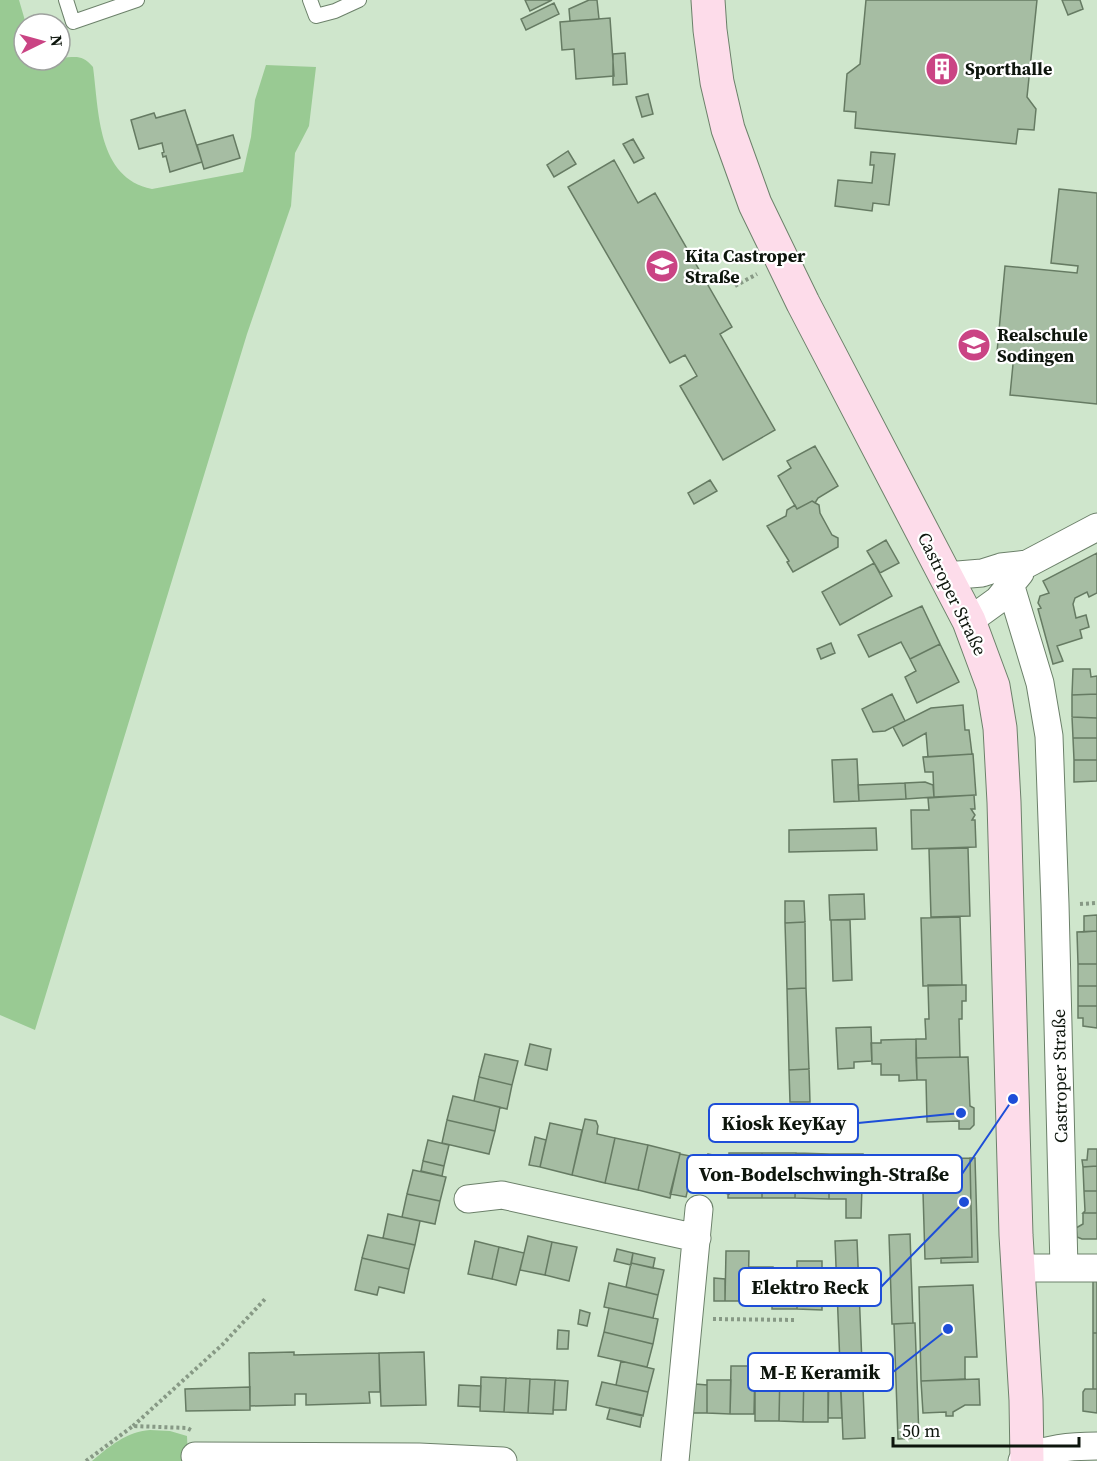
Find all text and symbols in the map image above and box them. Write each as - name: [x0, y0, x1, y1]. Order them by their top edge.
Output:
- north arrow: [12, 12, 72, 72]
- text: N: [45, 34, 68, 48]
- building icon: Sporthalle: [924, 51, 960, 87]
- place label: Sporthalle: [965, 56, 1052, 81]
- place label: Kita Castroper Straße: [685, 243, 806, 289]
- school or university icon: Kita Castroper Straße: [644, 248, 680, 284]
- place label: Realschule Sodingen: [997, 322, 1088, 368]
- school or university icon: Realschule Sodingen: [956, 327, 992, 363]
- street label: Castroper Straße: [912, 528, 993, 660]
- street label: Castroper Straße: [1046, 1009, 1073, 1143]
- callout: Kiosk KeyKay: [709, 1104, 858, 1142]
- text: Kiosk KeyKay: [722, 1109, 847, 1137]
- callout: Von-Bodelschwingh-Straße: [687, 1155, 962, 1193]
- text: Von-Bodelschwingh-Straße: [699, 1160, 949, 1188]
- callout: Elektro Reck: [739, 1268, 881, 1306]
- text: Elektro Reck: [751, 1273, 869, 1301]
- callout: M-E Keramik: [748, 1353, 893, 1391]
- text: M-E Keramik: [760, 1358, 880, 1386]
- scale bar: [893, 1410, 1079, 1448]
- text: 50 m: [902, 1418, 940, 1443]

